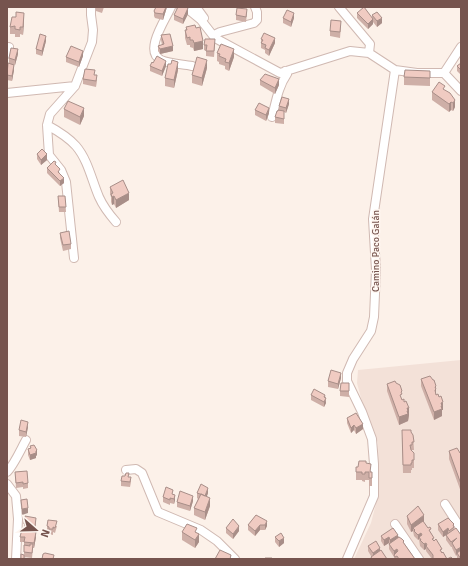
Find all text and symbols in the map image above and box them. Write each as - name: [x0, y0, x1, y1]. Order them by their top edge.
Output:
- street label: Camino Paco Galán: [370, 210, 382, 292]
- north arrow: [16, 510, 56, 550]
- text: N: [38, 527, 52, 539]

